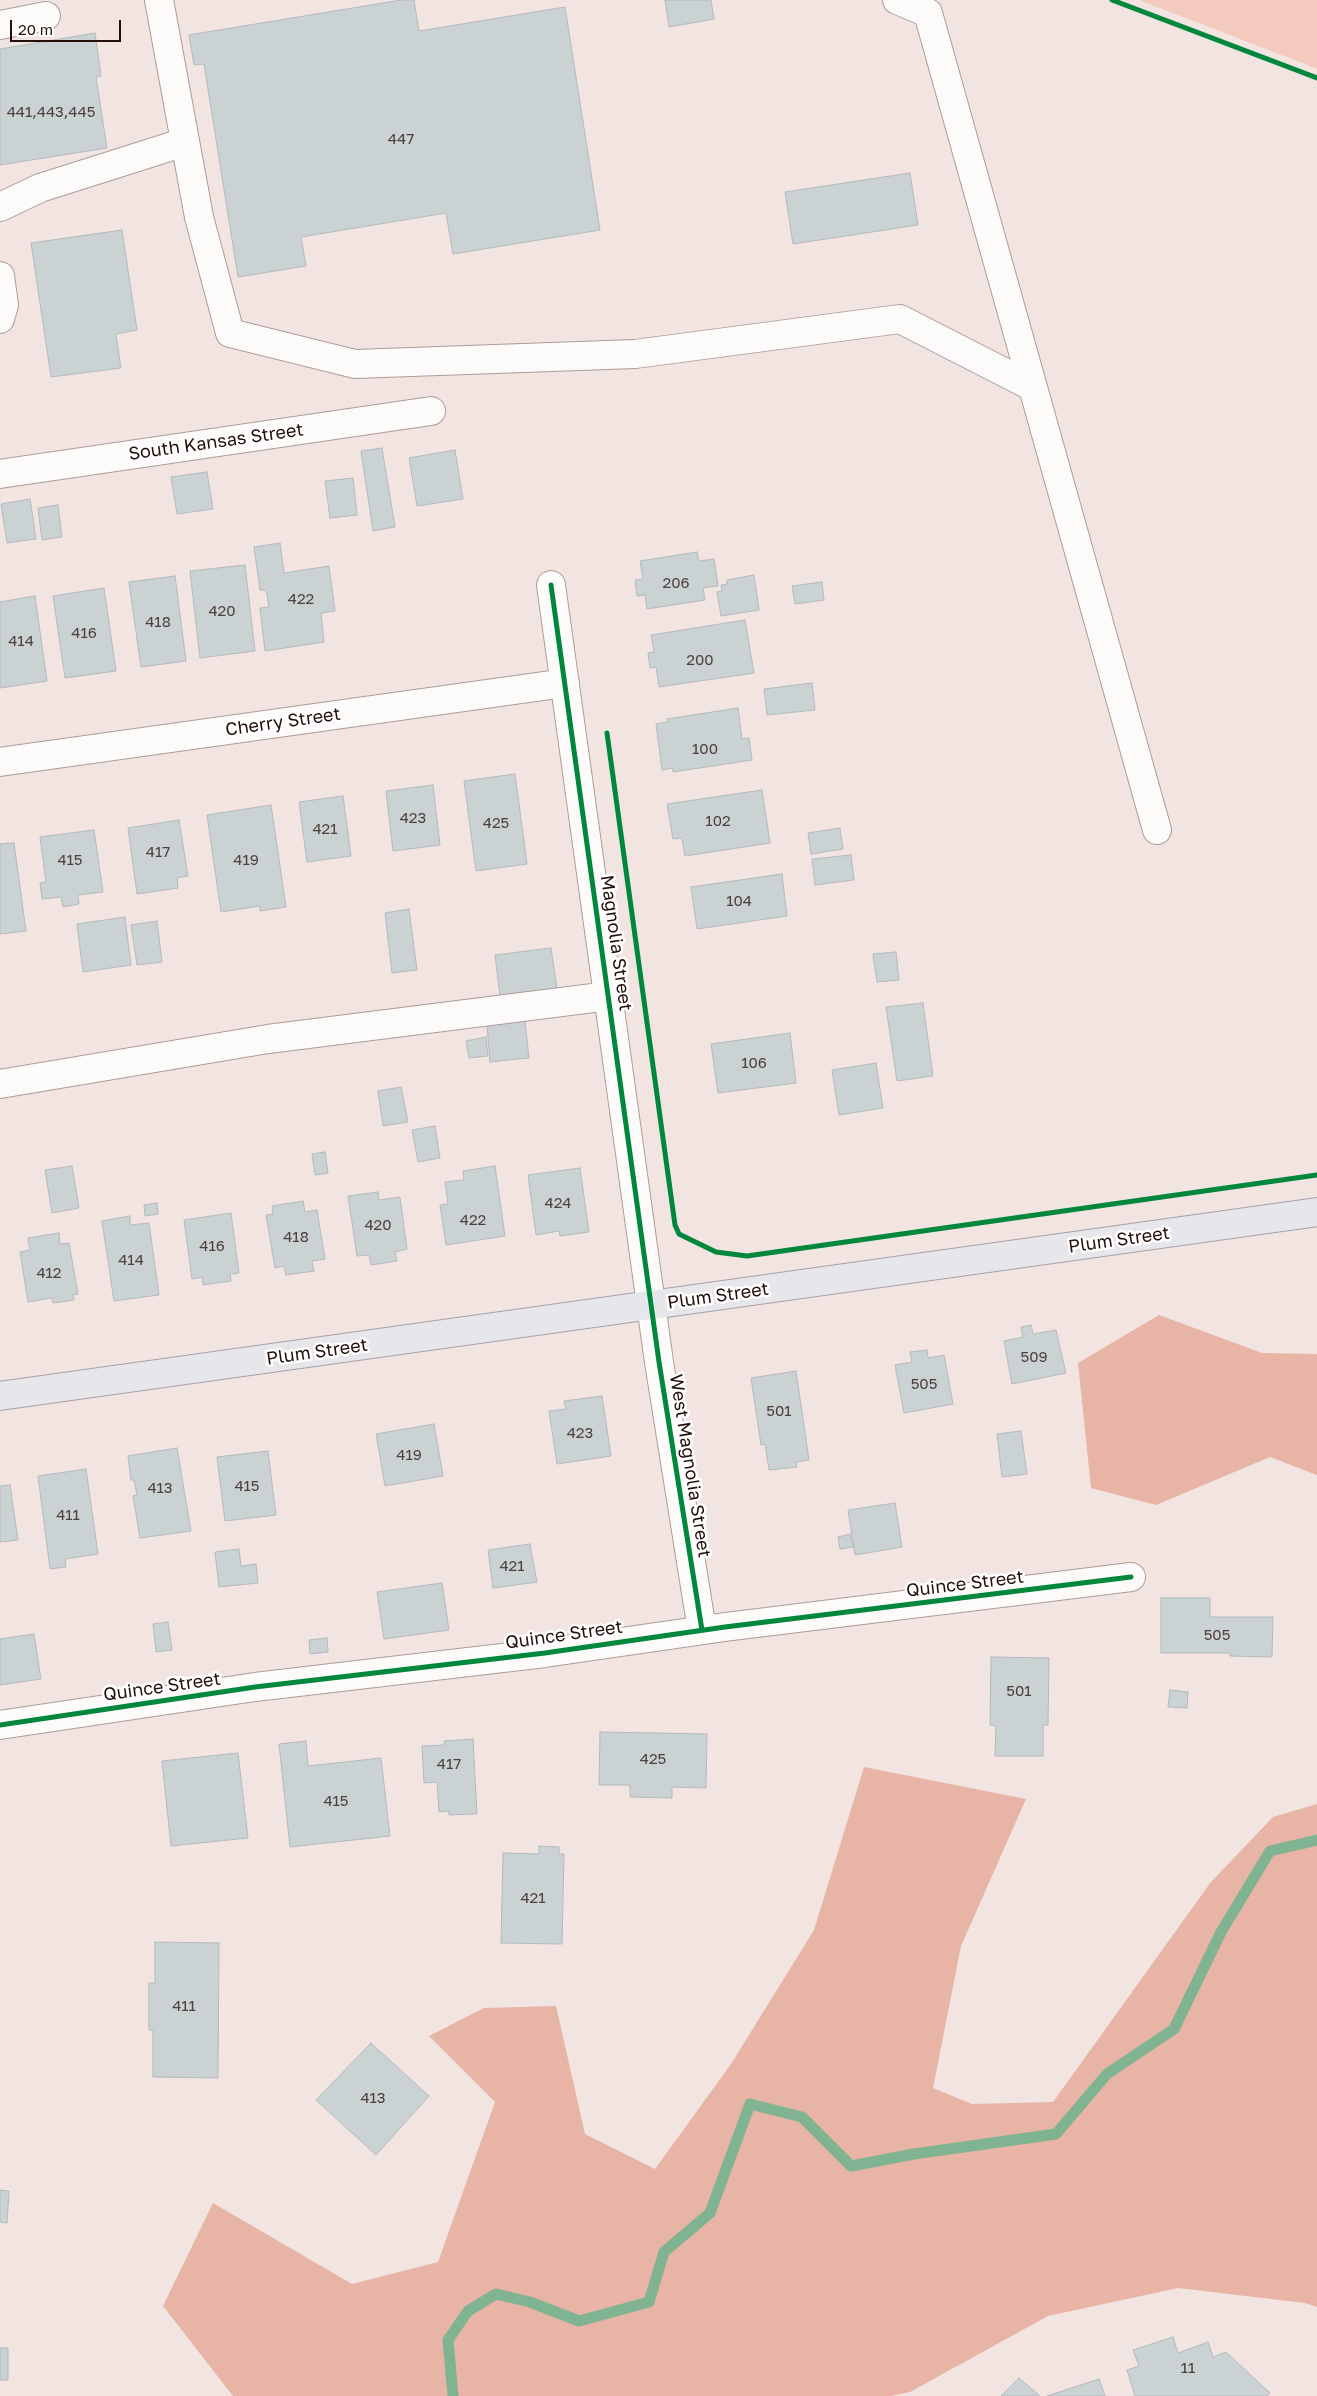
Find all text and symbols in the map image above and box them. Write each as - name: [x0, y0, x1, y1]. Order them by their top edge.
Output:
- scale bar: [12, 10, 124, 42]
- text: 20 m: [18, 20, 53, 38]
- house number: 441,443,445: [7, 103, 95, 121]
- house number: 447: [388, 130, 414, 148]
- street label: South Kansas Street: [127, 419, 305, 465]
- house number: 206: [662, 574, 690, 592]
- house number: 422: [288, 590, 314, 608]
- house number: 420: [208, 602, 236, 620]
- house number: 418: [145, 613, 171, 631]
- house number: 416: [71, 624, 97, 642]
- house number: 414: [8, 632, 34, 650]
- house number: 200: [686, 651, 714, 669]
- street label: Cherry Street: [224, 703, 342, 741]
- house number: 100: [692, 740, 718, 758]
- house number: 423: [400, 809, 426, 827]
- house number: 102: [705, 812, 731, 830]
- house number: 425: [483, 814, 509, 832]
- house number: 421: [312, 820, 338, 838]
- house number: 417: [146, 843, 170, 861]
- house number: 415: [57, 851, 83, 869]
- house number: 419: [233, 851, 259, 869]
- street label: Magnolia Street: [596, 874, 636, 1012]
- house number: 104: [726, 892, 752, 910]
- house number: 106: [741, 1054, 767, 1072]
- house number: 424: [545, 1194, 571, 1212]
- house number: 422: [460, 1211, 486, 1229]
- house number: 420: [364, 1216, 392, 1234]
- street label: Plum Street: [1067, 1222, 1171, 1258]
- house number: 418: [283, 1228, 309, 1246]
- house number: 416: [199, 1237, 225, 1255]
- house number: 414: [118, 1251, 144, 1269]
- house number: 412: [36, 1264, 62, 1282]
- street label: Plum Street: [666, 1278, 770, 1314]
- street label: Plum Street: [265, 1334, 369, 1370]
- house number: 509: [1020, 1348, 1048, 1366]
- street label: West Magnolia Street: [665, 1373, 715, 1559]
- house number: 505: [911, 1375, 937, 1393]
- house number: 501: [766, 1402, 792, 1420]
- house number: 423: [567, 1424, 593, 1442]
- house number: 419: [396, 1446, 422, 1464]
- house number: 415: [234, 1477, 260, 1495]
- house number: 413: [147, 1479, 173, 1497]
- house number: 411: [56, 1506, 80, 1524]
- house number: 421: [499, 1557, 525, 1575]
- street label: Quince Street: [905, 1566, 1025, 1602]
- street label: Quince Street: [504, 1616, 624, 1654]
- house number: 505: [1204, 1626, 1230, 1644]
- street label: Quince Street: [102, 1668, 222, 1706]
- house number: 501: [1006, 1682, 1032, 1700]
- house number: 425: [640, 1750, 666, 1768]
- house number: 417: [437, 1755, 461, 1773]
- house number: 415: [323, 1792, 349, 1810]
- house number: 421: [520, 1889, 546, 1907]
- house number: 411: [172, 1997, 196, 2015]
- house number: 413: [360, 2089, 386, 2107]
- house number: 11: [1181, 2359, 1195, 2377]

